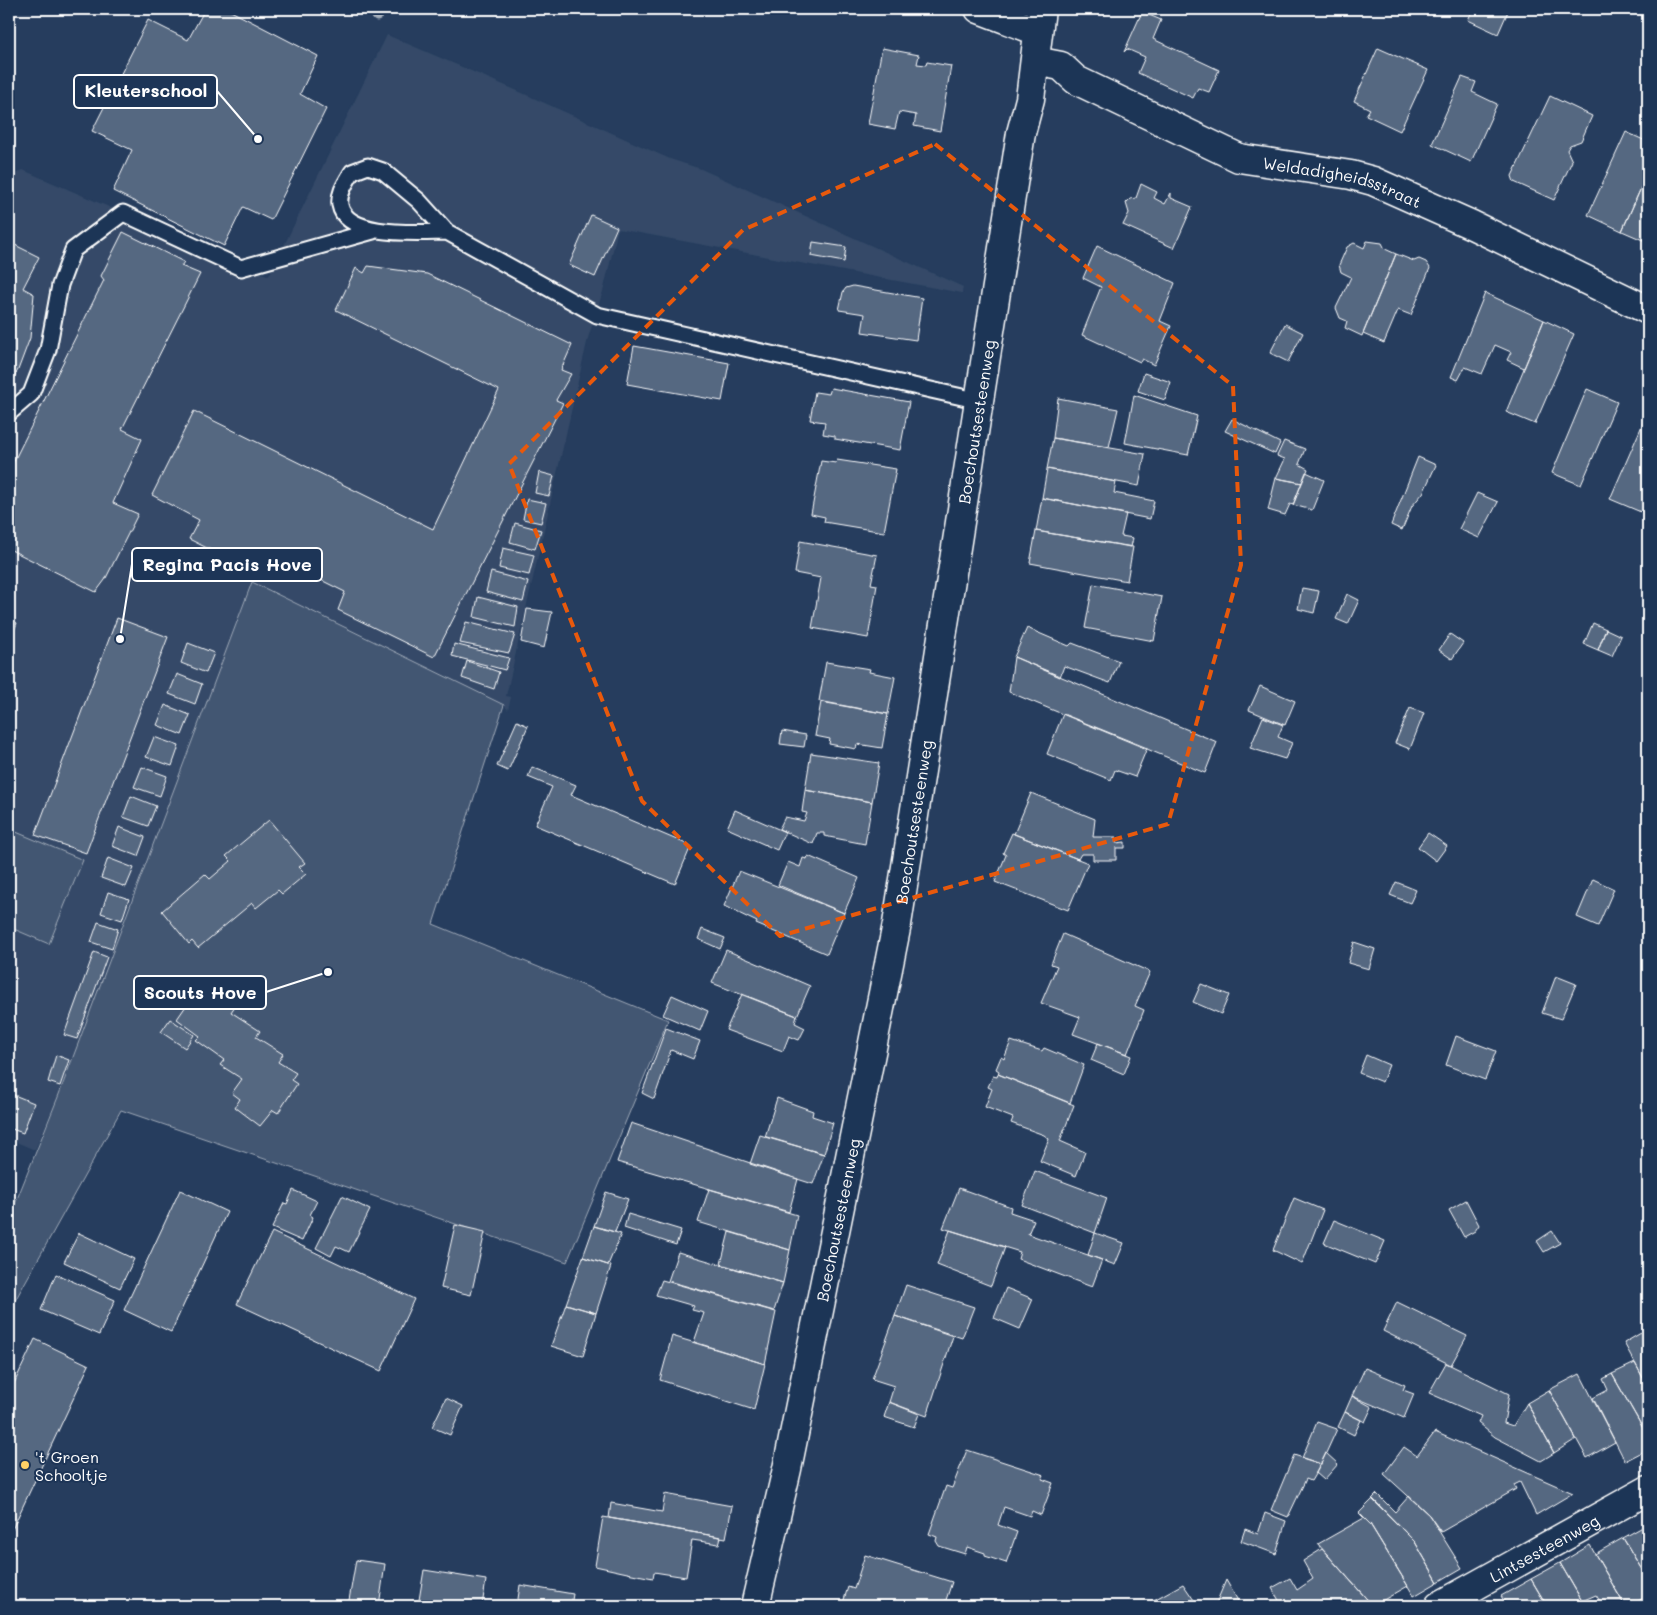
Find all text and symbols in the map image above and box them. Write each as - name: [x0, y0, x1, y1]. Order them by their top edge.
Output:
- callout: Kleuterschool: [74, 75, 217, 108]
- text: Kleuterschool: [85, 78, 207, 102]
- street label: Weldadigheidsstraat: [1261, 151, 1425, 212]
- street label: Boechoutsesteenweg: [953, 338, 999, 505]
- callout: Regina Pacis Hove: [132, 548, 322, 581]
- text: Regina Pacis Hove: [142, 552, 312, 576]
- street label: Boechoutsesteenweg: [890, 738, 936, 906]
- callout: Scouts Hove: [134, 976, 266, 1009]
- text: Scouts Hove: [144, 980, 257, 1004]
- street label: Boechoutsesteenweg: [811, 1136, 864, 1303]
- place label: 't Groen Schooltje: [35, 1446, 108, 1485]
- marker: 't Groen Schooltje: [19, 1459, 31, 1471]
- street label: Lintsesteenweg: [1485, 1509, 1602, 1587]

